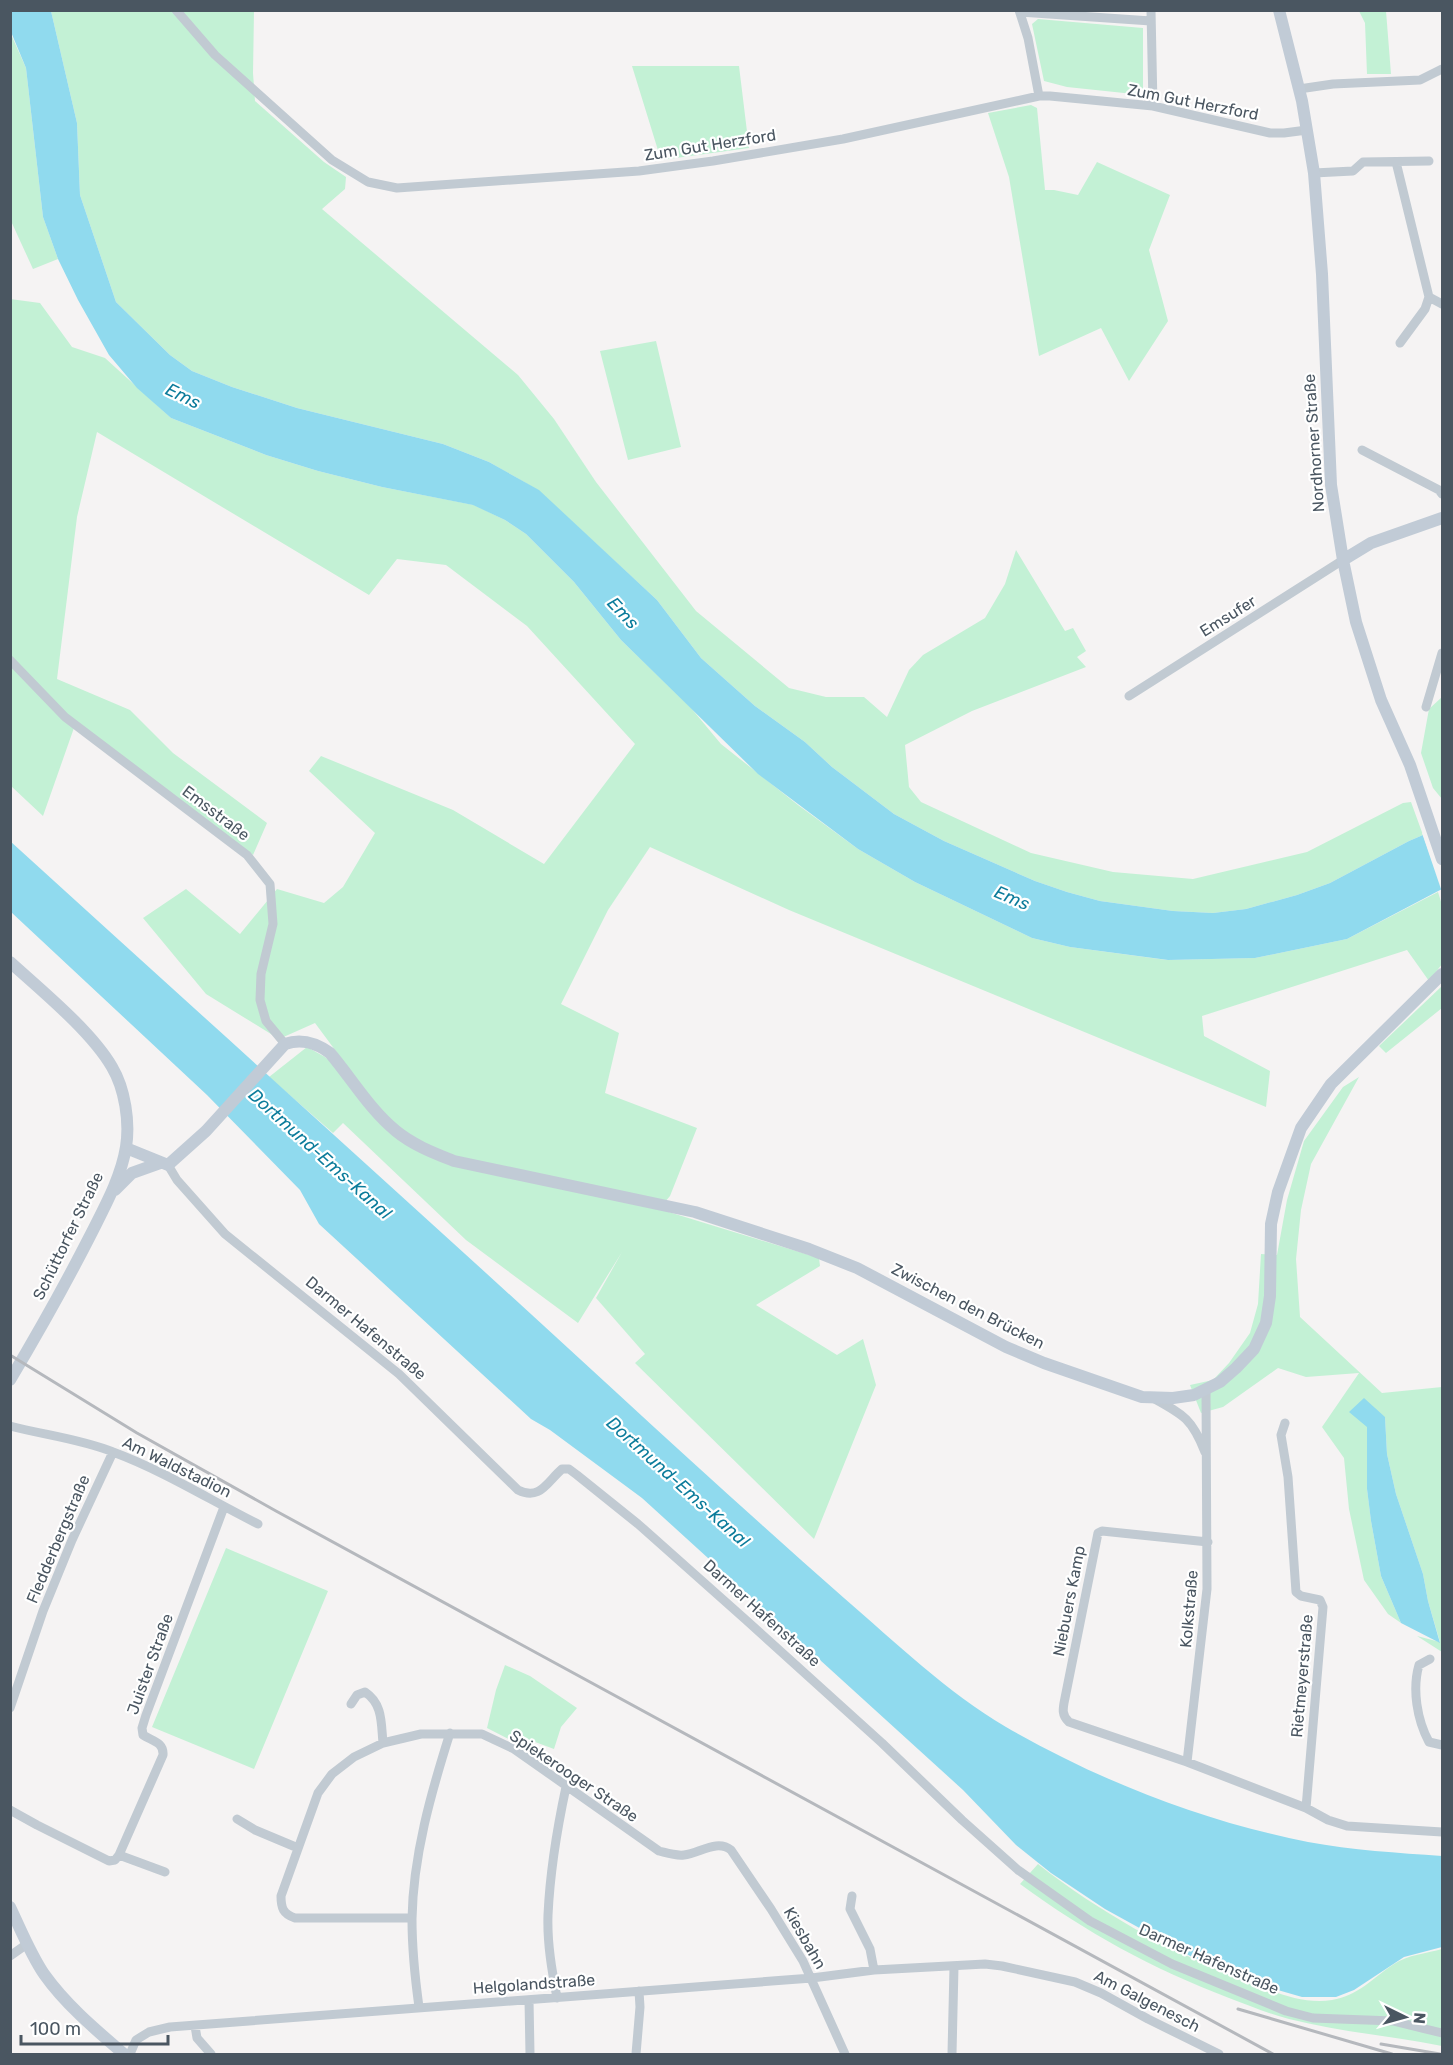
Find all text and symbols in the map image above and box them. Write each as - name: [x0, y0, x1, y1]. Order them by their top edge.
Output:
- street label: Zum Gut Herzford: [1126, 80, 1260, 124]
- street label: Zum Gut Herzford: [643, 125, 777, 165]
- street label: Nordhorner Straße: [1300, 373, 1328, 513]
- water label: Ems: [162, 378, 204, 414]
- street label: Emsufer: [1196, 591, 1260, 641]
- water label: Ems: [603, 592, 643, 634]
- street label: Emsstraße: [178, 781, 254, 845]
- water label: Ems: [991, 881, 1033, 915]
- water label: Dortmund-Ems-Kanal: [244, 1084, 397, 1224]
- street label: Schüttorfer Straße: [29, 1169, 107, 1303]
- street label: Zwischen den Brücken: [888, 1259, 1048, 1353]
- street label: Darmer Hafenstraße: [302, 1272, 430, 1384]
- water label: Dortmund-Ems-Kanal: [602, 1412, 755, 1552]
- street label: Am Waldstadion: [119, 1432, 235, 1502]
- street label: Fledderbergstraße: [22, 1472, 94, 1606]
- street label: Niebuers Kamp: [1049, 1544, 1089, 1658]
- street label: Darmer Hafenstraße: [699, 1555, 825, 1671]
- street label: Kolkstraße: [1176, 1569, 1202, 1649]
- street label: Juister Straße: [123, 1611, 177, 1717]
- street label: Rietmeyerstraße: [1287, 1614, 1317, 1738]
- street label: Spiekerooger Straße: [506, 1726, 642, 1826]
- street label: Kiesbahn: [780, 1904, 830, 1972]
- street label: Darmer Hafenstraße: [1136, 1920, 1282, 1998]
- street label: Am Galgenesch: [1091, 1966, 1203, 2036]
- street label: Helgolandstraße: [472, 1970, 596, 1998]
- north arrow: [1375, 1987, 1435, 2047]
- scale bar: [21, 2008, 168, 2046]
- text: N: [1409, 2012, 1429, 2025]
- text: 100 m: [30, 2018, 81, 2040]

